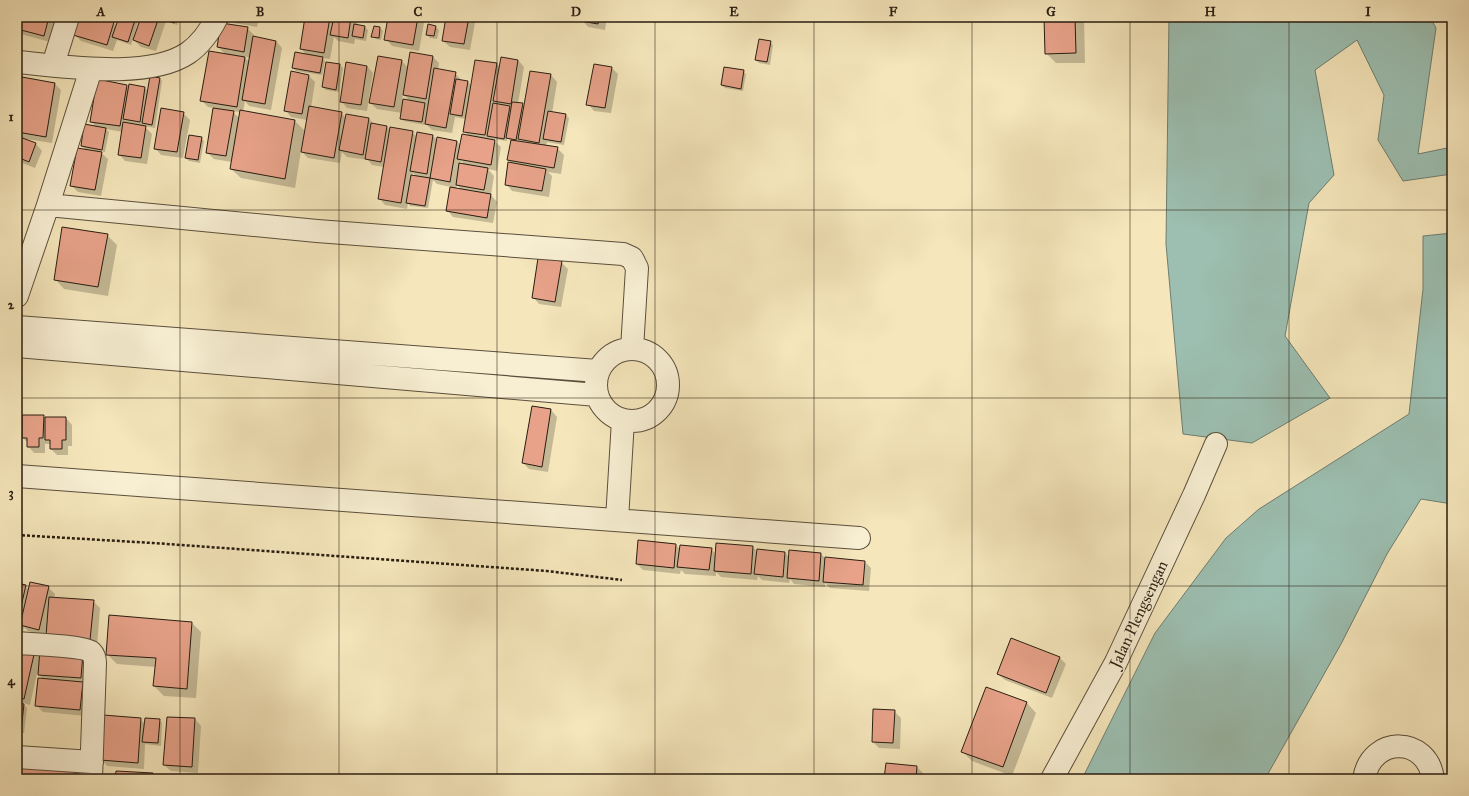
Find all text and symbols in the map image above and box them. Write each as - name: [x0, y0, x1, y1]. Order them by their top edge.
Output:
- text: A: [96, 4, 106, 20]
- text: B: [256, 4, 265, 20]
- text: C: [414, 4, 423, 20]
- text: D: [571, 4, 581, 20]
- text: E: [729, 4, 739, 20]
- text: F: [889, 4, 898, 20]
- text: G: [1046, 4, 1056, 20]
- text: H: [1204, 4, 1216, 20]
- text: I: [1365, 4, 1371, 20]
- text: 1: [8, 109, 14, 125]
- text: 2: [8, 297, 15, 313]
- text: 3: [8, 485, 14, 501]
- street label: Jalan Plengsengan: [1104, 557, 1173, 673]
- text: 4: [7, 673, 15, 689]

